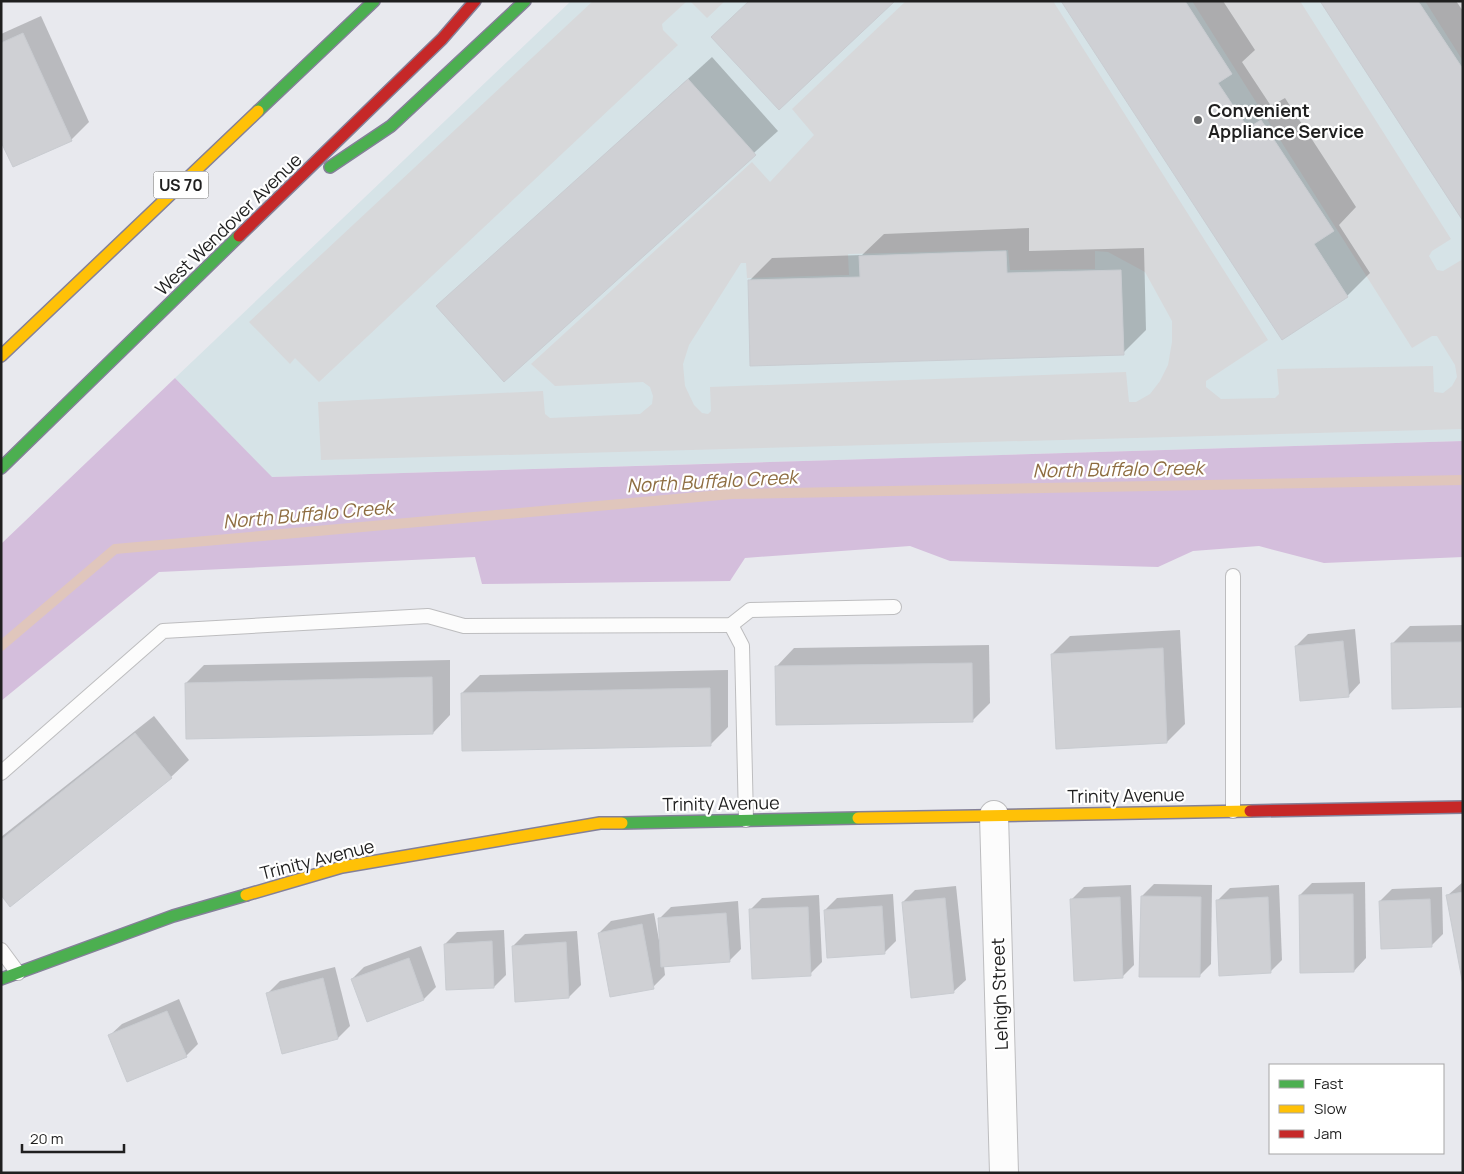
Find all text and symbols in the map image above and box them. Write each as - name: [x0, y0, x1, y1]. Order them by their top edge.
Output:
- place label: Convenient Appliance Service: [1208, 98, 1364, 143]
- marker: Convenient Appliance Service: [1192, 114, 1204, 126]
- street label: West Wendover Avenue: [149, 148, 307, 300]
- road number: US 70: [154, 172, 208, 198]
- water label: North Buffalo Creek: [1032, 454, 1206, 483]
- water label: North Buffalo Creek: [626, 463, 801, 498]
- water label: North Buffalo Creek: [222, 493, 397, 534]
- street label: Trinity Avenue: [1067, 782, 1185, 808]
- street label: Trinity Avenue: [662, 790, 780, 816]
- street label: Trinity Avenue: [257, 833, 377, 885]
- street label: Lehigh Street: [985, 937, 1013, 1051]
- legend: [1269, 1064, 1444, 1154]
- text: Fast: [1314, 1073, 1343, 1094]
- text: Slow: [1314, 1098, 1347, 1119]
- scale bar: [22, 1122, 125, 1154]
- text: Jam: [1314, 1123, 1342, 1144]
- text: 20 m: [30, 1128, 63, 1149]

